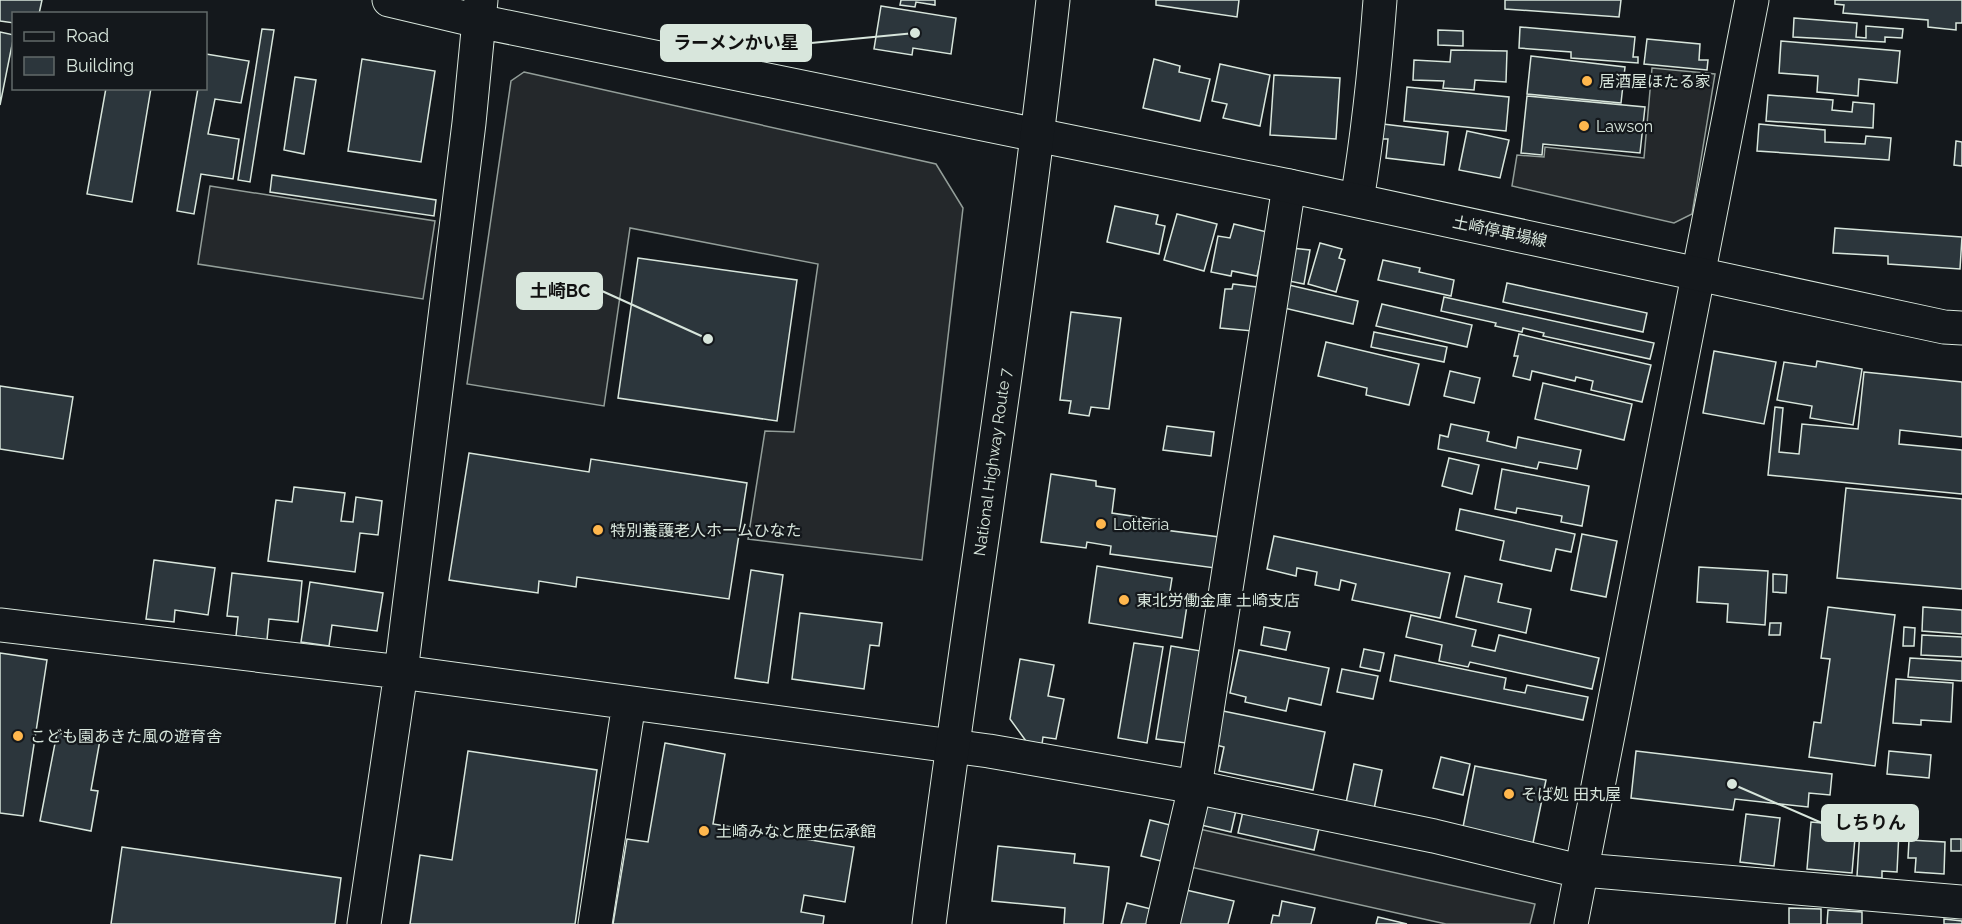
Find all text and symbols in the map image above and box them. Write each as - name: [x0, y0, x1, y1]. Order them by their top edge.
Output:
- legend: [12, 12, 207, 90]
- text: Road: [66, 25, 109, 46]
- callout: ラーメンかい星: [661, 25, 811, 61]
- text: ラーメンかい星: [673, 32, 799, 53]
- text: Building: [66, 55, 134, 76]
- place label: 居酒屋ほたる家: [1599, 72, 1711, 91]
- marker: 居酒屋ほたる家: [1580, 74, 1594, 88]
- place label: Lawson: [1596, 117, 1653, 136]
- marker: Lawson: [1577, 119, 1591, 133]
- street label: 土崎停車場線: [1451, 212, 1549, 251]
- callout: 土崎BC: [517, 273, 602, 309]
- text: 土崎BC: [530, 280, 590, 301]
- street label: National Highway Route 7: [970, 366, 1015, 557]
- place label: Lotteria: [1113, 515, 1169, 534]
- marker: Lotteria: [1094, 517, 1108, 531]
- place label: 特別養護老人ホームひなた: [610, 521, 802, 540]
- marker: 特別養護老人ホームひなた: [591, 523, 605, 537]
- place label: 東北労働金庫 土崎支店: [1136, 591, 1300, 610]
- marker: 東北労働金庫 土崎支店: [1117, 593, 1131, 607]
- place label: こども園あきた風の遊育舎: [30, 727, 222, 746]
- marker: こども園あきた風の遊育舎: [11, 729, 25, 743]
- place label: そば処 田丸屋: [1521, 785, 1621, 804]
- marker: そば処 田丸屋: [1502, 787, 1516, 801]
- callout: しちりん: [1822, 805, 1918, 841]
- text: しちりん: [1834, 812, 1906, 833]
- place label: 土崎みなと歴史伝承館: [716, 822, 876, 841]
- marker: 土崎みなと歴史伝承館: [697, 824, 711, 838]

